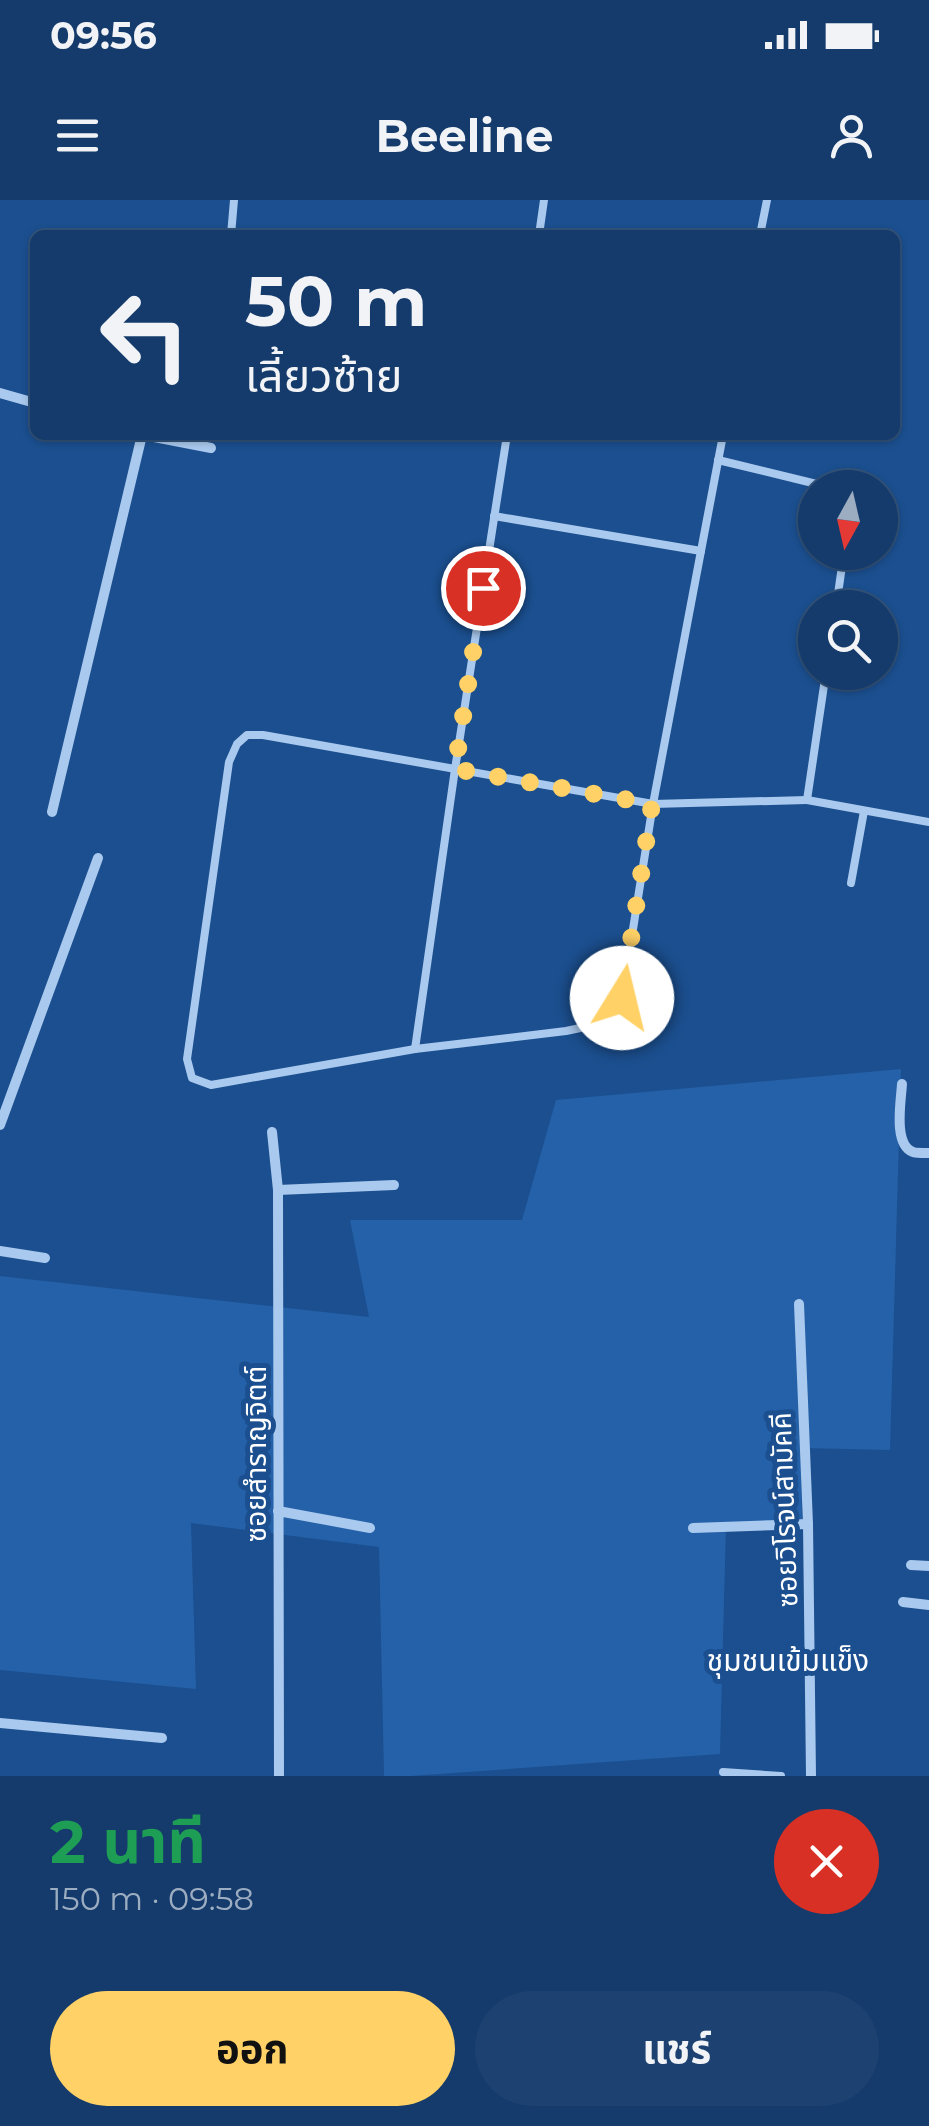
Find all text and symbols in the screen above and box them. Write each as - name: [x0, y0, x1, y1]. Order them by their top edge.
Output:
- text: 09:56: [50, 12, 157, 59]
- icon: menu: [50, 108, 105, 163]
- text: Beeline: [376, 108, 553, 163]
- icon: person: [824, 108, 879, 163]
- text: 50 m: [245, 258, 427, 344]
- icon: left: [80, 270, 210, 400]
- text: เลี้ยวซ้าย: [245, 348, 402, 403]
- north arrow: [798, 470, 898, 570]
- map controls: [798, 470, 898, 690]
- pin: [441, 546, 526, 631]
- icon: arrive: [456, 561, 511, 616]
- button: search: [798, 590, 898, 690]
- position arrow: [570, 946, 674, 1050]
- street label: ซอยสำราญจิตต์: [239, 1366, 273, 1542]
- street label: ซอยวิโรจน์สามัคคี: [764, 1412, 804, 1608]
- district label: ชุมชนเข้มแข็ง: [707, 1642, 869, 1679]
- text: 2 นาที: [50, 1805, 206, 1878]
- button: close: [774, 1809, 879, 1914]
- text: 150 m · 09:58: [50, 1879, 254, 1918]
- button: ออก: [50, 1991, 455, 2106]
- button: แชร์: [475, 1991, 879, 2106]

